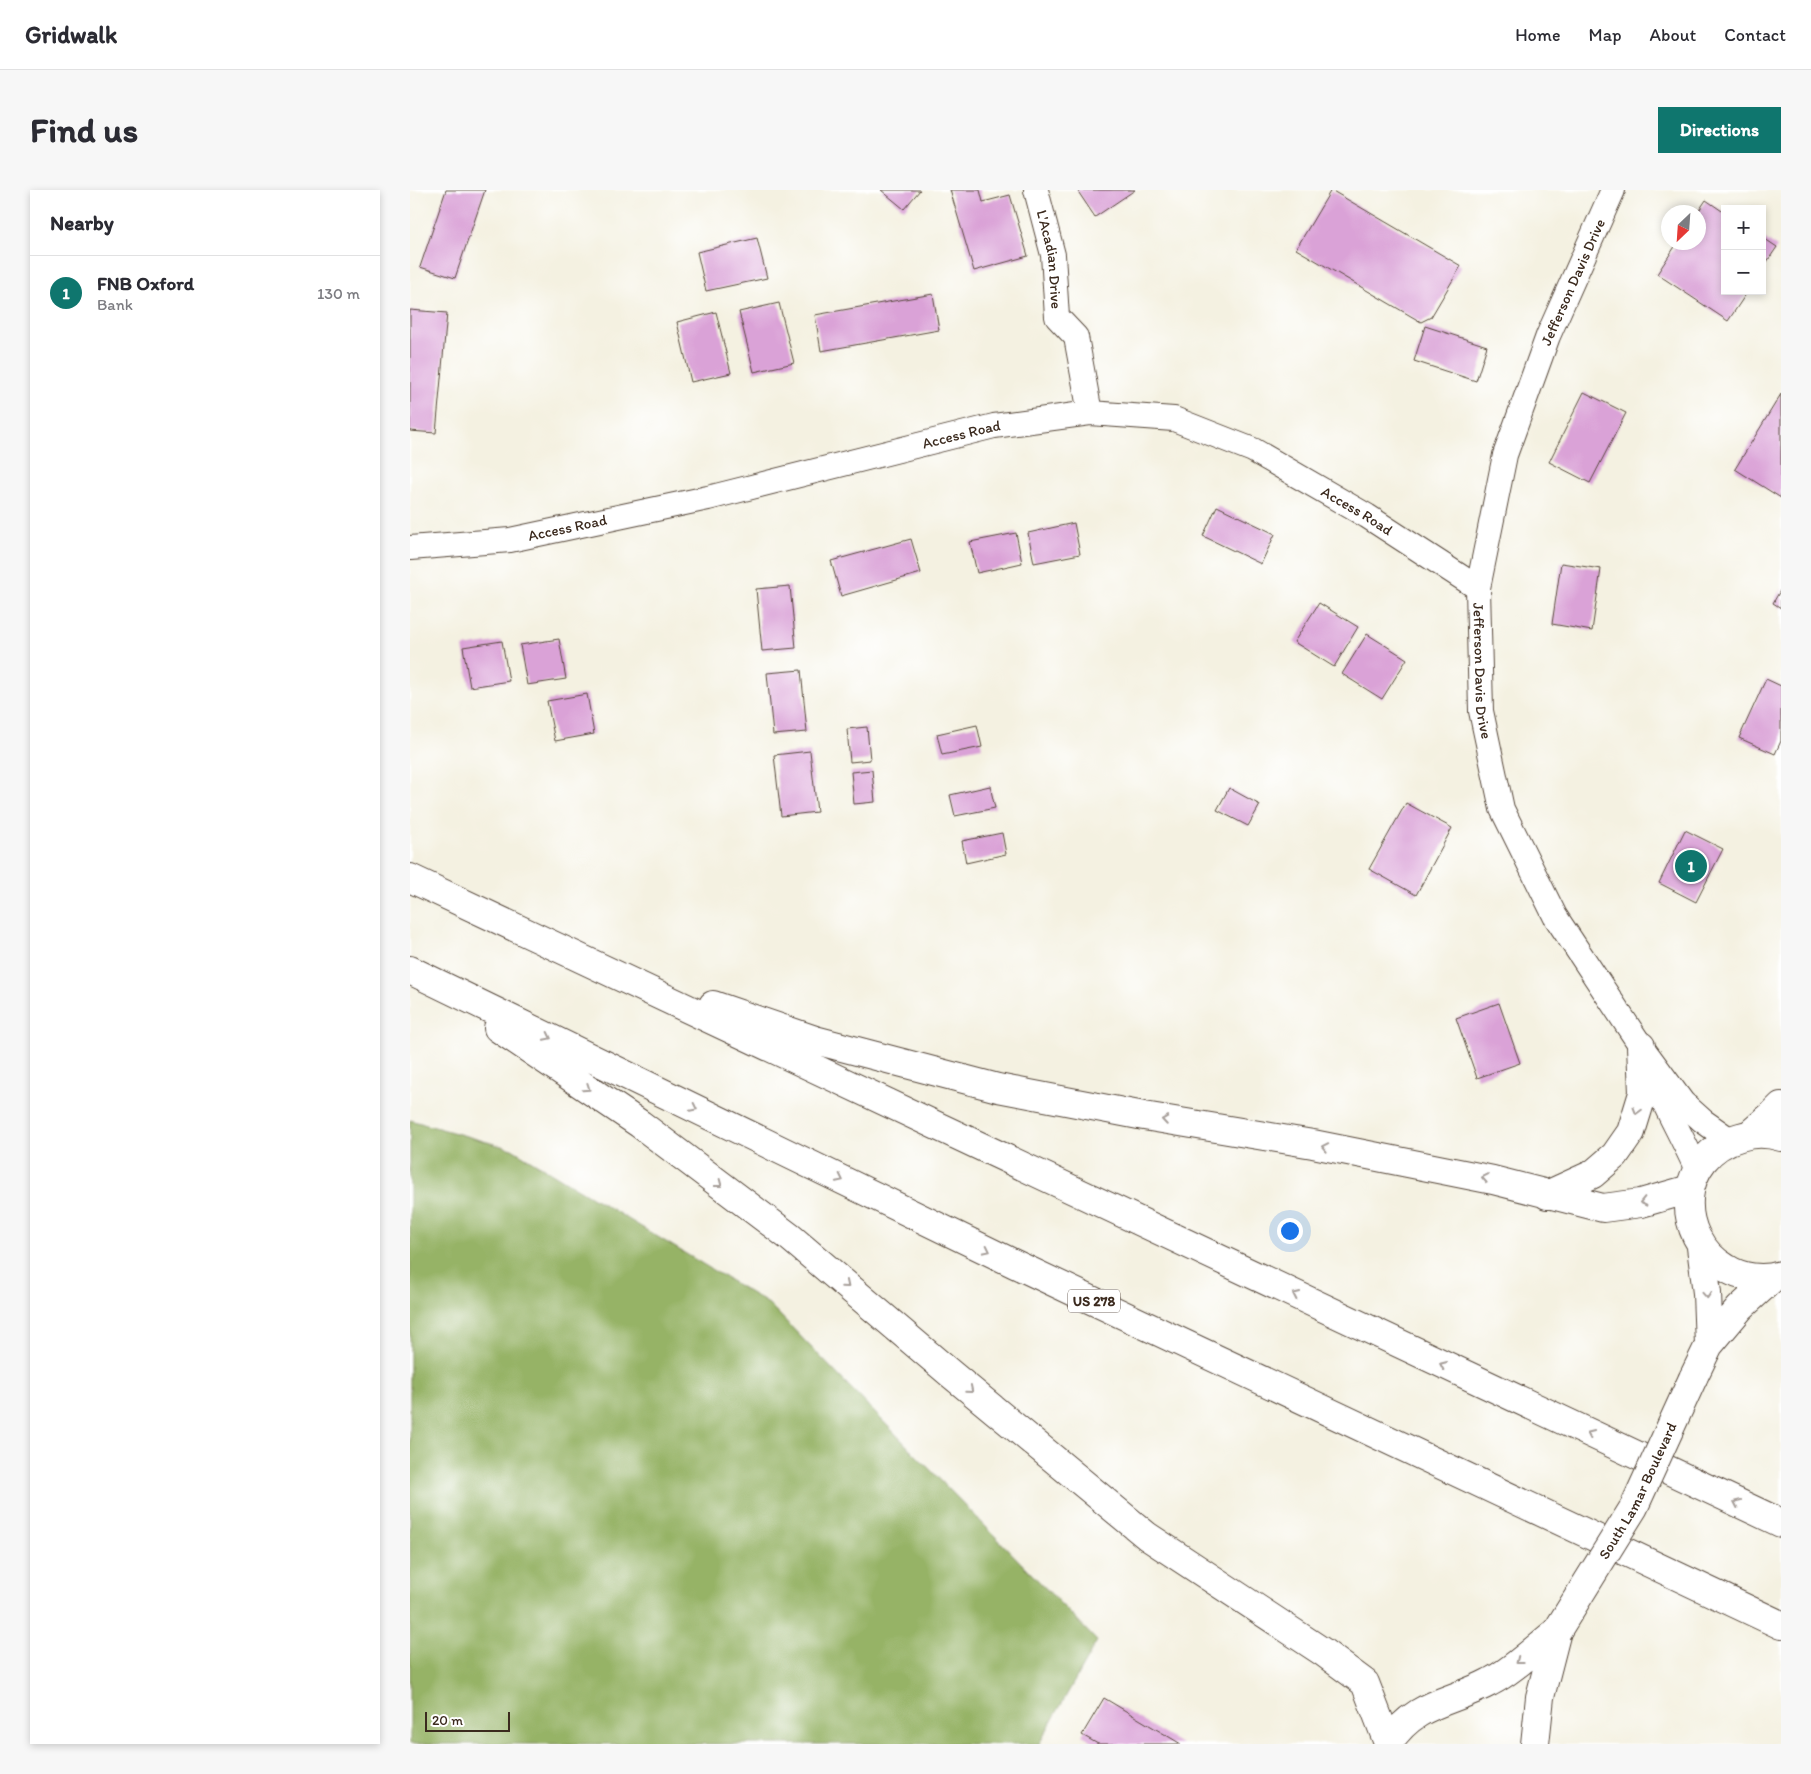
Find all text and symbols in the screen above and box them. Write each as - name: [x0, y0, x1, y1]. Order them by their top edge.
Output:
- text: Gridwalk: [25, 20, 117, 49]
- text: Home: [1515, 24, 1561, 46]
- text: Map: [1589, 24, 1622, 46]
- text: About: [1650, 24, 1696, 46]
- text: Contact: [1724, 24, 1786, 46]
- button: Directions: [1658, 107, 1781, 153]
- text: Find us: [30, 109, 138, 151]
- north arrow: [1661, 205, 1706, 250]
- map controls: [1721, 205, 1766, 295]
- button: +: [1721, 205, 1766, 250]
- street label: L'Acadian Drive: [1033, 208, 1065, 309]
- text: Nearby: [50, 210, 114, 235]
- street label: Jefferson Davis Drive: [1537, 216, 1609, 348]
- button: −: [1721, 250, 1766, 295]
- text: FNB Oxford: [97, 272, 194, 295]
- text: 1: [62, 284, 70, 303]
- text: 130 m: [317, 284, 360, 303]
- text: Bank: [97, 295, 133, 314]
- street label: Access Road: [920, 416, 1002, 453]
- street label: Access Road: [1318, 482, 1396, 539]
- street label: Access Road: [526, 511, 608, 545]
- street label: Jefferson Davis Drive: [1469, 602, 1496, 741]
- pin: 1: [1675, 847, 1707, 885]
- one-way arrow: [543, 1031, 552, 1041]
- one-way arrow: [581, 1082, 591, 1091]
- one-way arrow: [689, 1102, 698, 1112]
- one-way arrow: [1633, 1107, 1643, 1115]
- one-way arrow: [1161, 1115, 1170, 1125]
- one-way arrow: [1321, 1142, 1330, 1152]
- one-way arrow: [835, 1173, 844, 1183]
- one-way arrow: [1480, 1173, 1489, 1184]
- one-way arrow: [713, 1178, 722, 1186]
- one-way arrow: [1639, 1196, 1648, 1207]
- your location: [1277, 1218, 1303, 1244]
- one-way arrow: [981, 1244, 990, 1254]
- one-way arrow: [840, 1279, 849, 1288]
- road number: US 278: [1068, 1290, 1120, 1312]
- one-way arrow: [1292, 1291, 1301, 1302]
- one-way arrow: [1701, 1292, 1712, 1300]
- one-way arrow: [1439, 1360, 1448, 1371]
- one-way arrow: [964, 1384, 973, 1392]
- street label: South Lamar Boulevard: [1595, 1420, 1680, 1563]
- one-way arrow: [1586, 1429, 1595, 1440]
- one-way arrow: [1733, 1498, 1742, 1509]
- one-way arrow: [1516, 1656, 1525, 1664]
- scale bar: [425, 1709, 510, 1732]
- text: 20 m: [432, 1712, 463, 1729]

